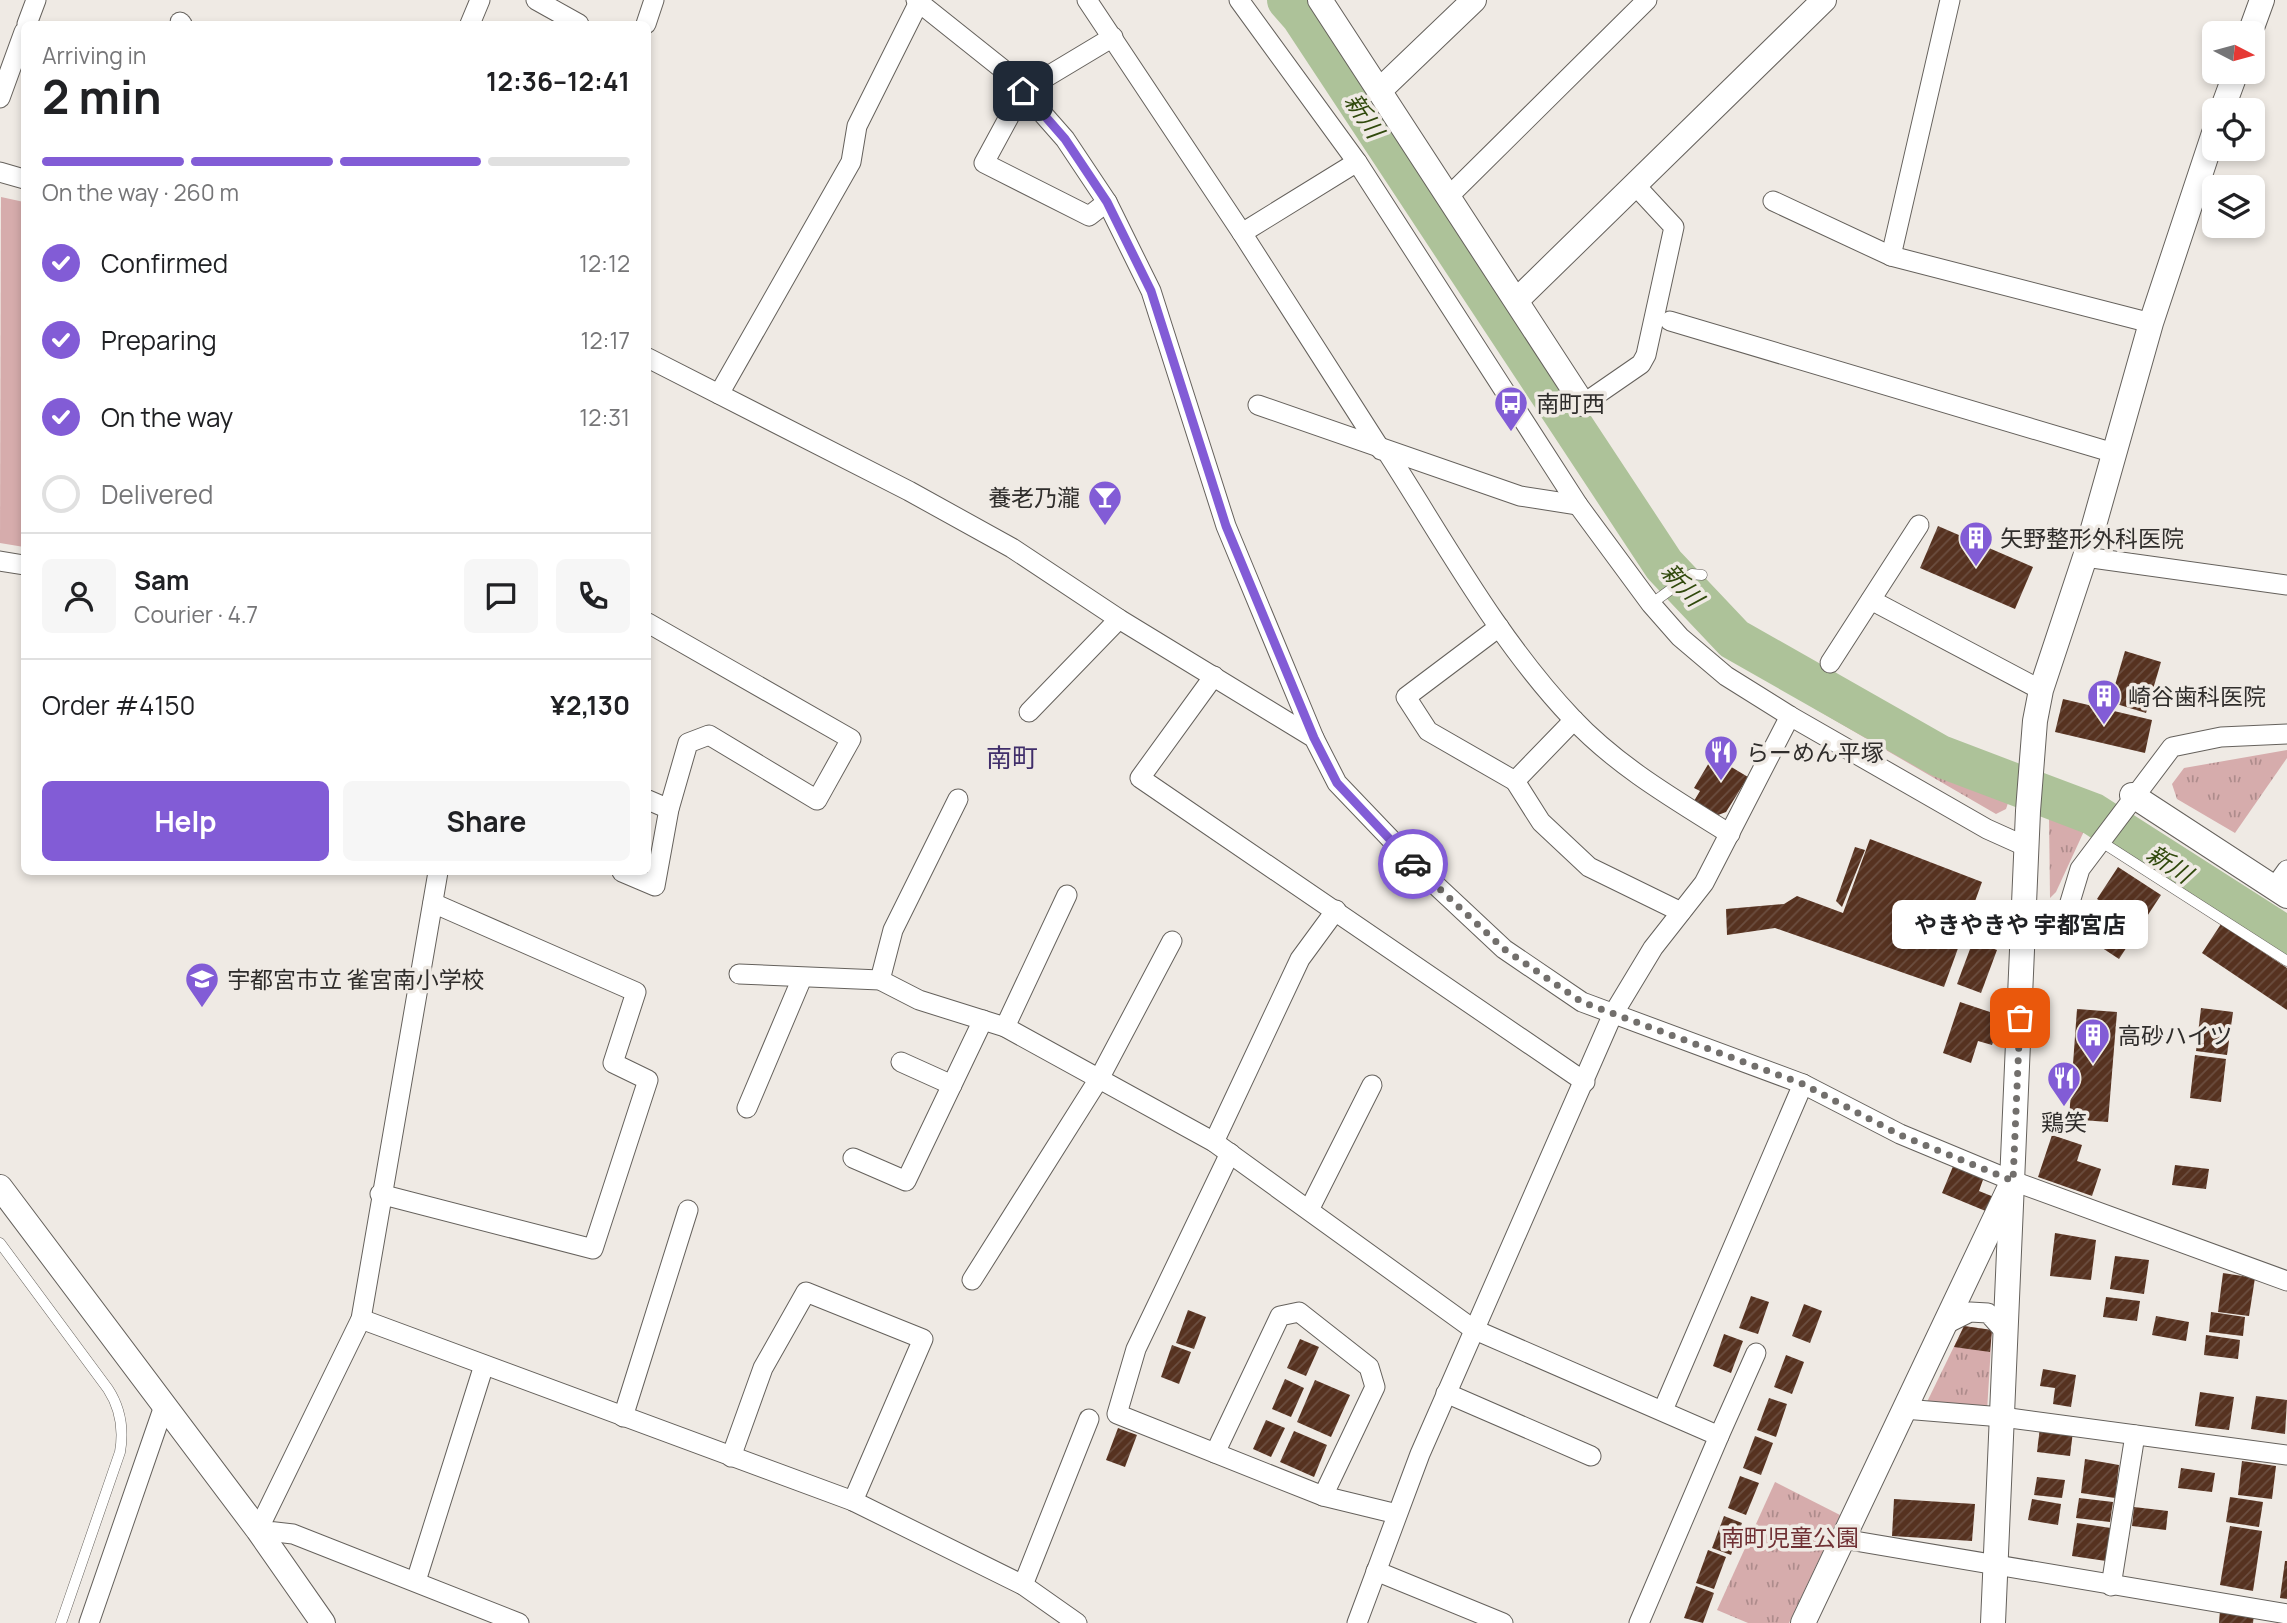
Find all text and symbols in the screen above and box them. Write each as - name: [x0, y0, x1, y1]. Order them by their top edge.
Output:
- north arrow: [2202, 21, 2264, 84]
- map controls: [2202, 21, 2265, 238]
- text: Arriving in: [42, 39, 147, 71]
- pin: [993, 61, 1053, 121]
- text: 12:36–12:41: [486, 63, 630, 99]
- text: 2 min: [42, 65, 162, 128]
- icon: home: [1004, 72, 1042, 110]
- water label: 新川: [1338, 86, 1394, 147]
- button: locate: [2202, 98, 2265, 161]
- button: layers: [2202, 175, 2265, 238]
- text: On the way · 260 m: [42, 176, 239, 208]
- icon: check: [42, 244, 80, 282]
- text: Confirmed: [101, 245, 228, 281]
- text: 12:12: [579, 247, 630, 279]
- icon: check: [42, 321, 80, 359]
- text: Preparing: [101, 322, 217, 358]
- text: 12:17: [581, 324, 630, 356]
- bus stop icon: 南町西: [1492, 384, 1530, 433]
- place label: 南町西: [1536, 387, 1605, 419]
- icon: check: [42, 398, 80, 436]
- text: On the way: [101, 399, 233, 435]
- text: 12:31: [579, 401, 630, 433]
- text: Delivered: [101, 476, 213, 512]
- bar icon: 養老乃瀧: [1086, 478, 1124, 527]
- place label: 養老乃瀧: [988, 481, 1080, 513]
- building icon: 矢野整形外科医院: [1957, 519, 1995, 568]
- place label: 矢野整形外科医院: [2000, 522, 2184, 554]
- water label: 新川: [1655, 555, 1713, 615]
- button: person: [42, 559, 116, 633]
- button: chat: [464, 559, 538, 633]
- button: phone: [556, 559, 630, 633]
- text: Sam: [134, 562, 189, 598]
- text: Courier · 4.7: [134, 598, 258, 630]
- building icon: 崎谷歯科医院: [2085, 677, 2123, 726]
- place label: 崎谷歯科医院: [2128, 680, 2266, 712]
- text: Order #4150: [42, 687, 195, 723]
- text: ¥2,130: [550, 687, 630, 723]
- restaurant icon: らーめん平塚: [1702, 733, 1740, 782]
- place label: らーめん平塚: [1746, 736, 1884, 768]
- district label: 南町: [986, 739, 1038, 775]
- button: Help: [42, 781, 329, 861]
- button: Share: [343, 781, 630, 861]
- courier: [1378, 829, 1448, 899]
- water label: 新川: [2141, 836, 2202, 892]
- icon: car: [1394, 845, 1432, 883]
- callout: やきやきや 宇都宮店: [1892, 899, 2148, 948]
- text: やきやきや 宇都宮店: [1914, 908, 2126, 940]
- school or university icon: 宇都宮市立 雀宮南小学校: [183, 960, 221, 1009]
- place label: 宇都宮市立 雀宮南小学校: [227, 963, 485, 995]
- pin: [1990, 988, 2050, 1048]
- icon: bag: [2001, 999, 2039, 1037]
- building icon: 高砂ハイツ: [2074, 1016, 2112, 1065]
- place label: 高砂ハイツ: [2118, 1019, 2233, 1051]
- restaurant icon: 鶏笑: [2045, 1059, 2083, 1108]
- place label: 鶏笑: [2041, 1106, 2087, 1138]
- park label: 南町児童公園: [1721, 1521, 1859, 1553]

